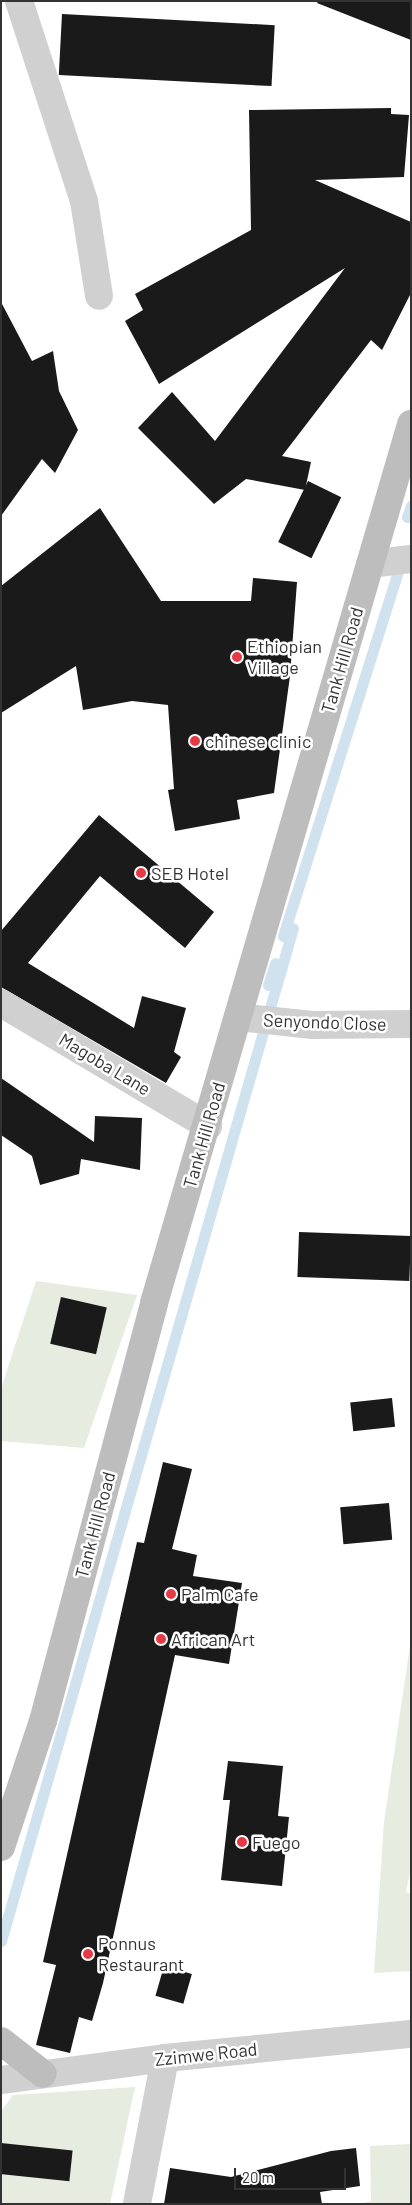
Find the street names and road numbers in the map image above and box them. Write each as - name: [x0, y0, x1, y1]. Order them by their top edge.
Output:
- street label: Tank Hill Road: [317, 604, 367, 716]
- street label: Senyondo Close: [263, 1009, 387, 1035]
- street label: Magoba Lane: [55, 1028, 155, 1100]
- street label: Tank Hill Road: [179, 1079, 229, 1191]
- street label: Tank Hill Road: [70, 1469, 120, 1581]
- street label: Zzimwe Road: [154, 2038, 258, 2070]

